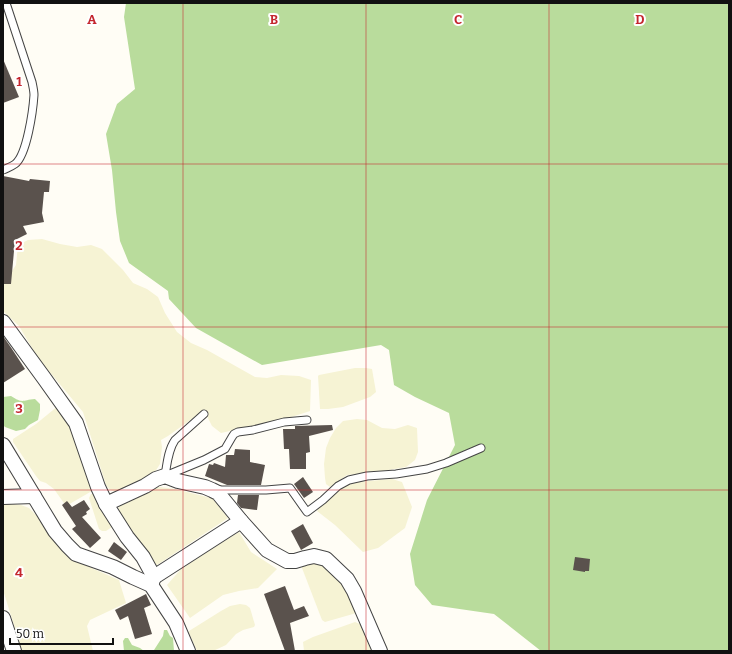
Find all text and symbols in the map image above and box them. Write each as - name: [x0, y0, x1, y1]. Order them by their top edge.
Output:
- text: A: [87, 12, 97, 27]
- text: B: [270, 12, 278, 27]
- text: C: [454, 12, 462, 27]
- text: D: [635, 12, 645, 27]
- text: 1: [16, 74, 22, 89]
- text: 2: [15, 238, 23, 253]
- text: 3: [15, 401, 23, 416]
- text: 4: [15, 565, 23, 580]
- scale bar: [10, 620, 113, 646]
- text: 50 m: [16, 627, 45, 641]

